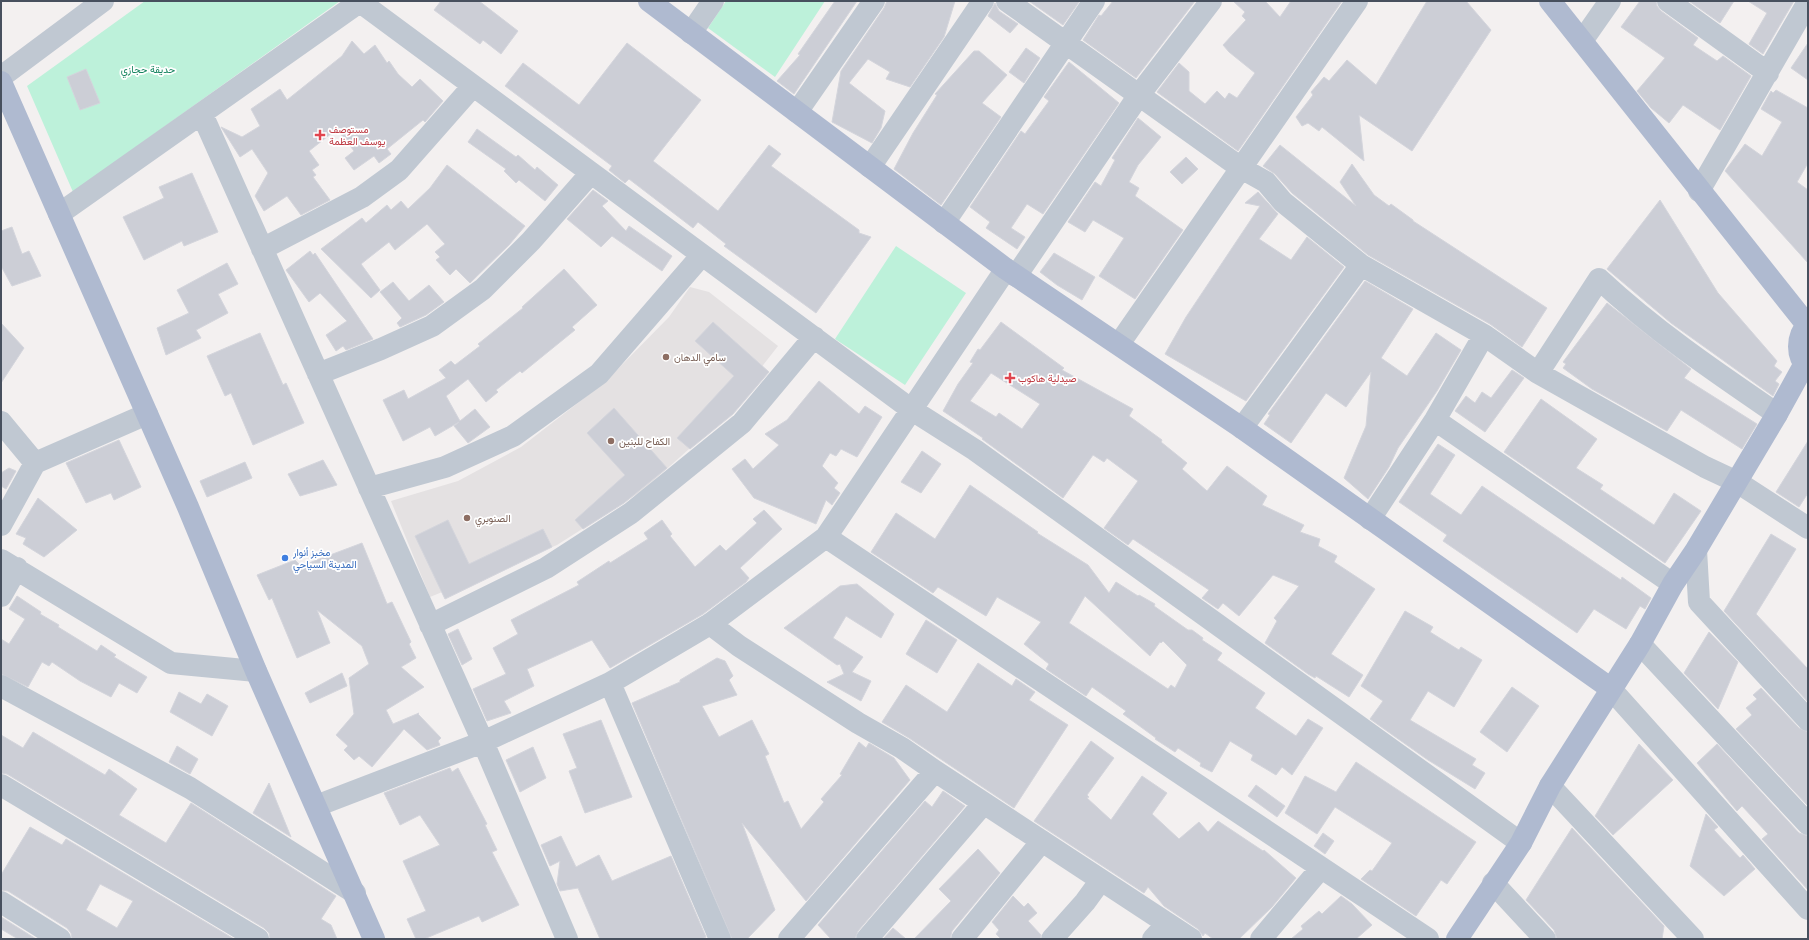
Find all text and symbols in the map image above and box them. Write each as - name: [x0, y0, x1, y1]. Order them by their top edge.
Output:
- park label: حديقة حجازي: [121, 63, 176, 78]
- place label: مستوصف يوسف العظمة: [329, 123, 386, 148]
- marker: مستوصف يوسف العظمة: [314, 129, 326, 141]
- place label: سامي الدهان: [674, 351, 726, 366]
- marker: سامي الدهان: [661, 352, 671, 362]
- place label: صيدلية هاكوب: [1018, 372, 1077, 385]
- marker: صيدلية هاكوب: [1005, 373, 1015, 383]
- place label: الكفاح للبنين: [619, 435, 670, 448]
- marker: الكفاح للبنين: [606, 436, 616, 446]
- place label: الصنوبري: [475, 512, 510, 527]
- marker: الصنوبري: [462, 513, 472, 523]
- place label: مخبز أنوار المدينة السياحي: [292, 546, 357, 573]
- marker: مخبز أنوار المدينة السياحي: [280, 553, 290, 563]

